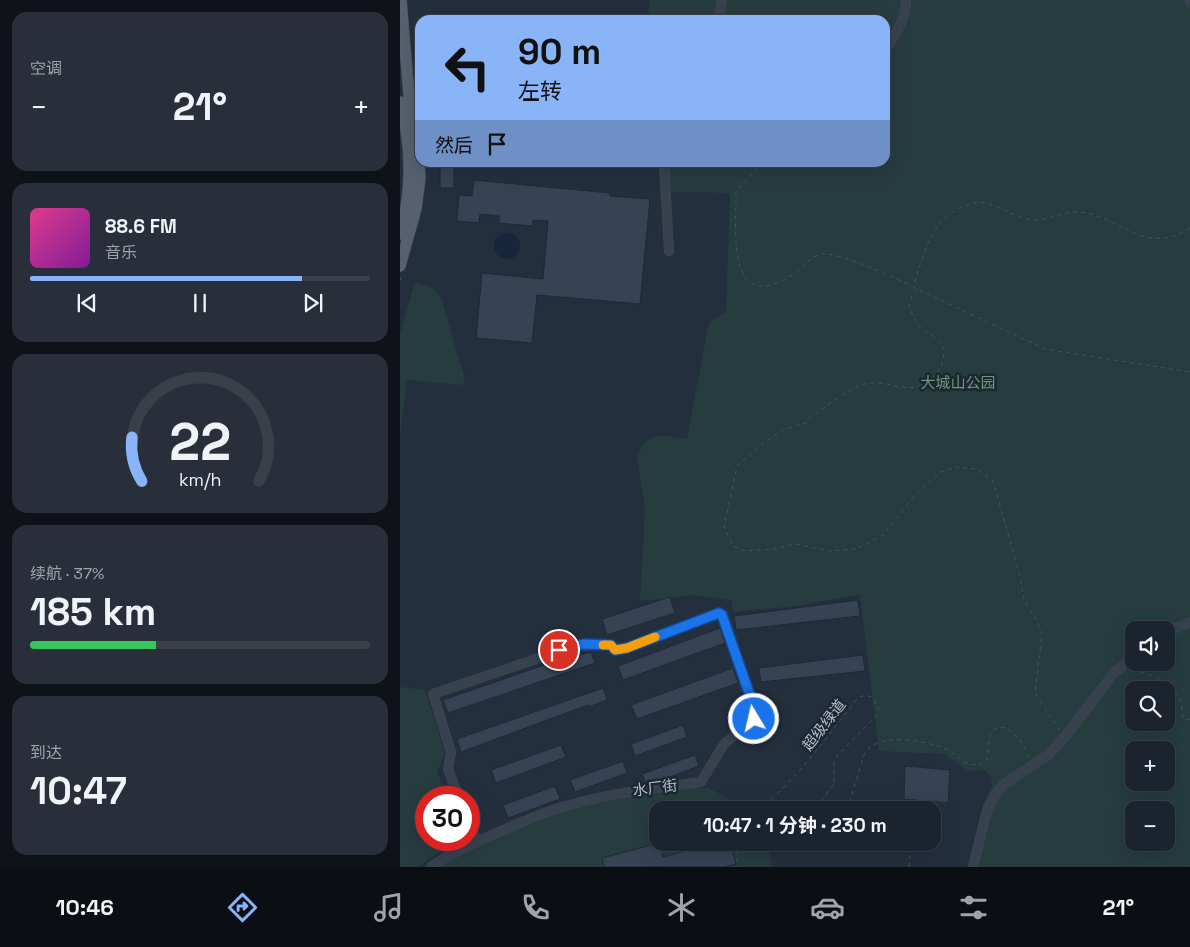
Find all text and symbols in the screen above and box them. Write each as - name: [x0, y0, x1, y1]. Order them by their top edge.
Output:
- text: 90 m: [518, 30, 601, 74]
- icon: left: [435, 35, 500, 100]
- text: 空调: [30, 58, 62, 79]
- text: 左转: [518, 77, 562, 105]
- text: 21°: [173, 83, 227, 131]
- text: −: [30, 89, 47, 125]
- text: +: [353, 89, 370, 125]
- icon: arrive: [483, 130, 511, 158]
- text: 然后: [435, 133, 473, 158]
- text: 88.6 FM: [105, 214, 177, 239]
- text: 音乐: [105, 242, 137, 263]
- icon: previous: [73, 289, 101, 317]
- icon: pause: [186, 289, 214, 317]
- icon: next: [299, 289, 327, 317]
- park label: 大城山公园: [920, 373, 996, 392]
- text: 22: [169, 409, 231, 475]
- text: km/h: [179, 468, 221, 491]
- text: 续航 · 37%: [30, 563, 104, 584]
- text: 185 km: [30, 588, 156, 636]
- map controls: [1125, 621, 1175, 851]
- button: sound: [1125, 621, 1175, 671]
- pin: [538, 629, 580, 671]
- icon: arrive: [545, 636, 573, 664]
- button: search: [1125, 681, 1175, 731]
- position arrow: [727, 692, 779, 744]
- street label: 超级绿道: [798, 695, 850, 754]
- button: +: [1125, 741, 1175, 791]
- text: 到达: [30, 742, 62, 763]
- text: 10:47: [30, 767, 127, 815]
- street label: 水厂街: [631, 775, 678, 800]
- speed limit sign: 30: [415, 786, 480, 851]
- button: −: [1125, 801, 1175, 851]
- text: 10:47 · 1 分钟 · 230 m: [703, 813, 887, 838]
- icon: directions: [225, 890, 260, 925]
- icon: music: [371, 890, 406, 925]
- icon: phone: [518, 890, 553, 925]
- icon: climate: [664, 890, 699, 925]
- icon: car: [810, 890, 845, 925]
- icon: filters: [956, 890, 991, 925]
- text: 10:46: [56, 893, 114, 921]
- text: 21°: [1103, 893, 1134, 921]

